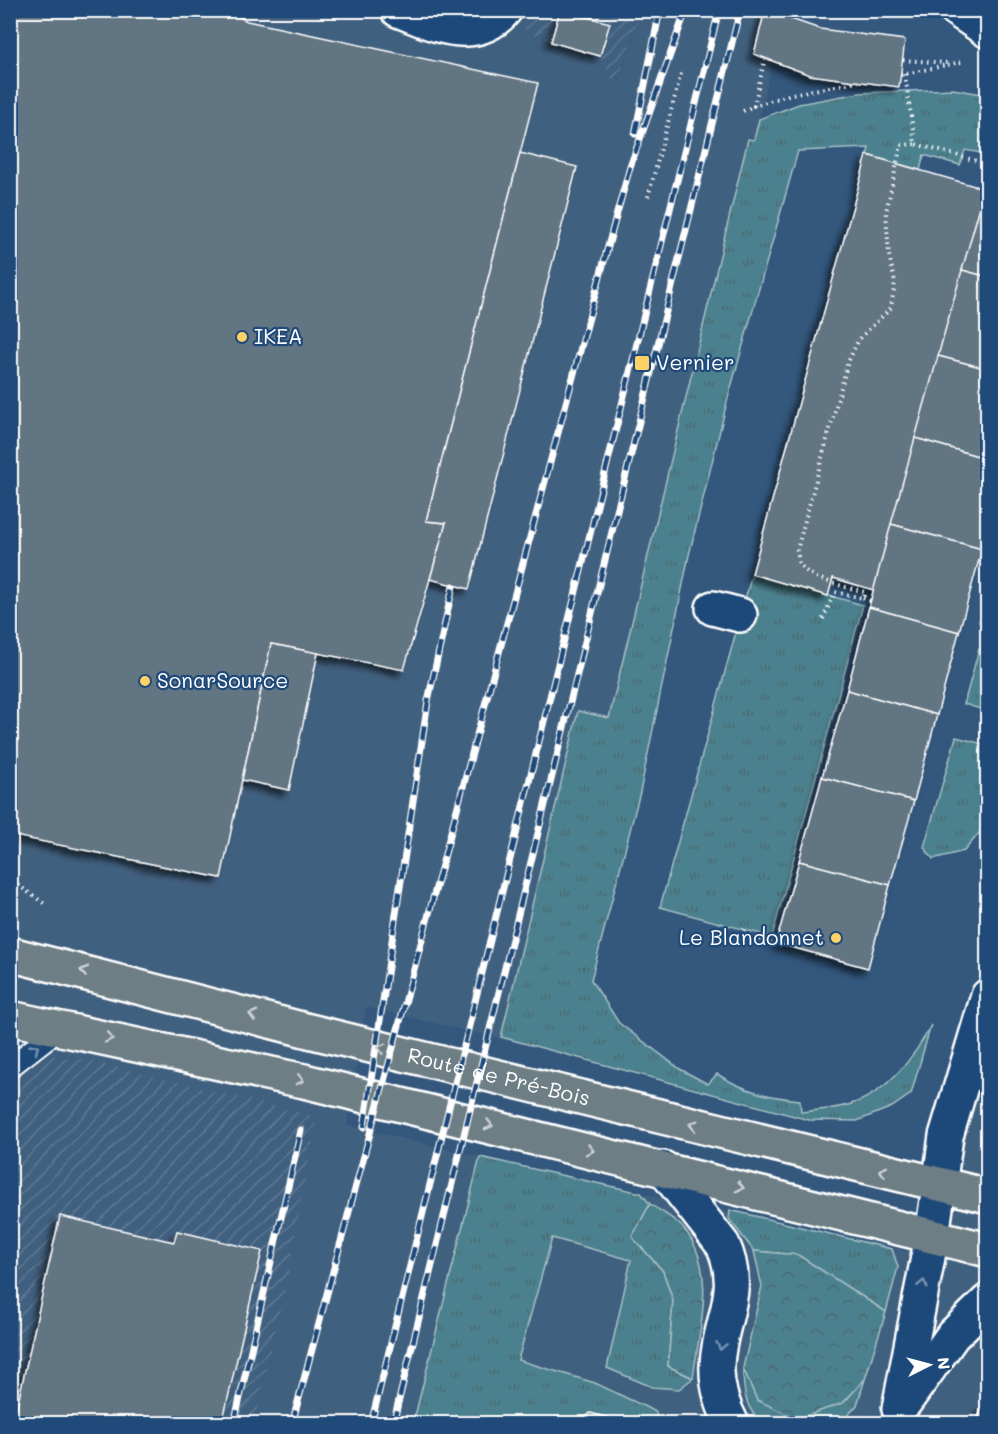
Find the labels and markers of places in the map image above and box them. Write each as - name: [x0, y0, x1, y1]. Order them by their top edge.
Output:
- place label: IKEA: [254, 322, 303, 349]
- marker: IKEA: [235, 330, 249, 344]
- place label: Vernier: [656, 348, 735, 375]
- marker: Vernier: [633, 354, 651, 372]
- place label: SonarSource: [157, 666, 288, 693]
- marker: SonarSource: [138, 674, 152, 688]
- place label: Le Blandonnet: [679, 923, 824, 950]
- marker: Le Blandonnet: [829, 931, 843, 945]

